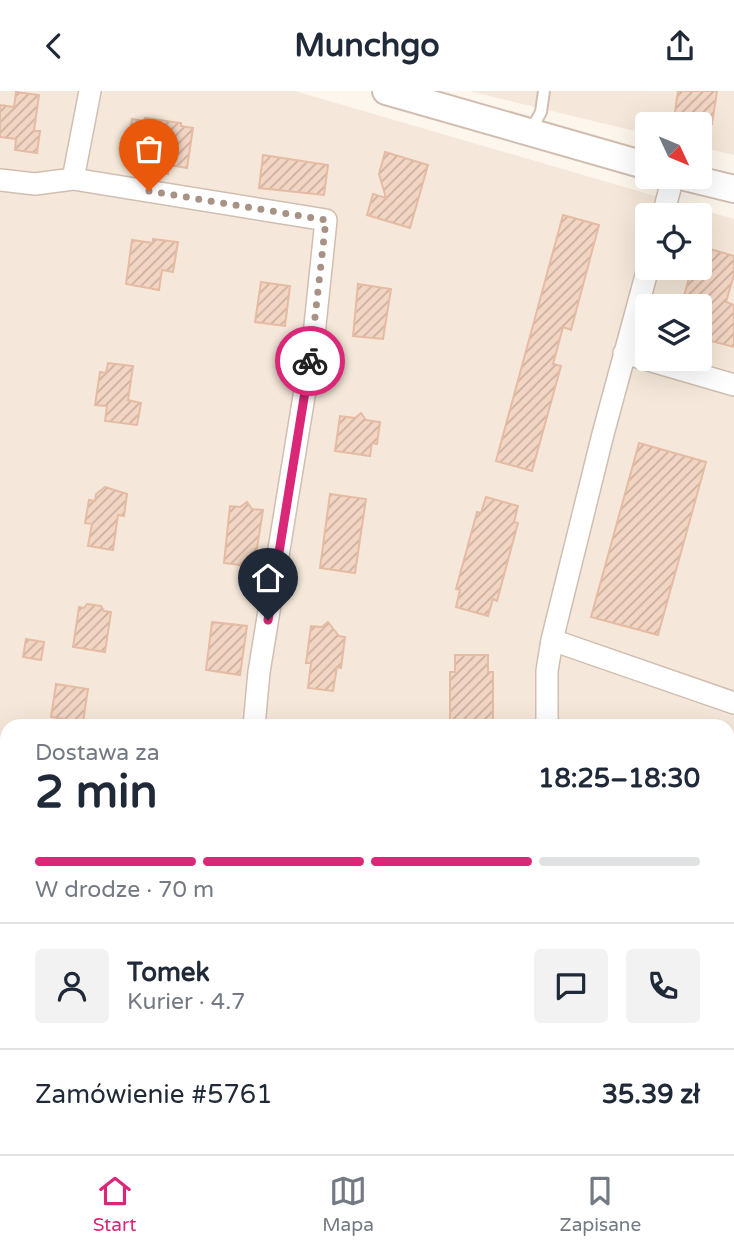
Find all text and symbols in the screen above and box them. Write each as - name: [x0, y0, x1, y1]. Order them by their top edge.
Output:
- icon: back: [35, 27, 73, 65]
- text: Munchgo: [294, 27, 440, 65]
- icon: share: [661, 27, 699, 65]
- north arrow: [635, 112, 712, 189]
- map controls: [635, 112, 712, 371]
- pin: [119, 119, 179, 191]
- icon: bag: [130, 130, 168, 168]
- button: locate: [635, 203, 712, 280]
- button: layers: [635, 294, 712, 371]
- courier: [275, 326, 345, 396]
- icon: bike: [291, 342, 329, 380]
- pin: [238, 548, 298, 620]
- icon: home: [249, 559, 287, 597]
- text: Dostawa za: [35, 739, 160, 767]
- text: 18:25–18:30: [538, 763, 700, 794]
- text: 2 min: [35, 765, 158, 820]
- text: W drodze · 70 m: [35, 876, 214, 904]
- button: person: [35, 949, 109, 1023]
- button: chat: [534, 949, 608, 1023]
- button: phone: [626, 949, 700, 1023]
- text: Tomek: [127, 957, 210, 988]
- text: Kurier · 4.7: [127, 988, 245, 1016]
- text: Zamówienie #5761: [35, 1079, 272, 1110]
- text: 35.39 zł: [602, 1079, 700, 1110]
- tab: Start: [93, 1172, 137, 1236]
- tab: Mapa: [322, 1172, 374, 1236]
- tab: Zapisane: [560, 1172, 641, 1236]

